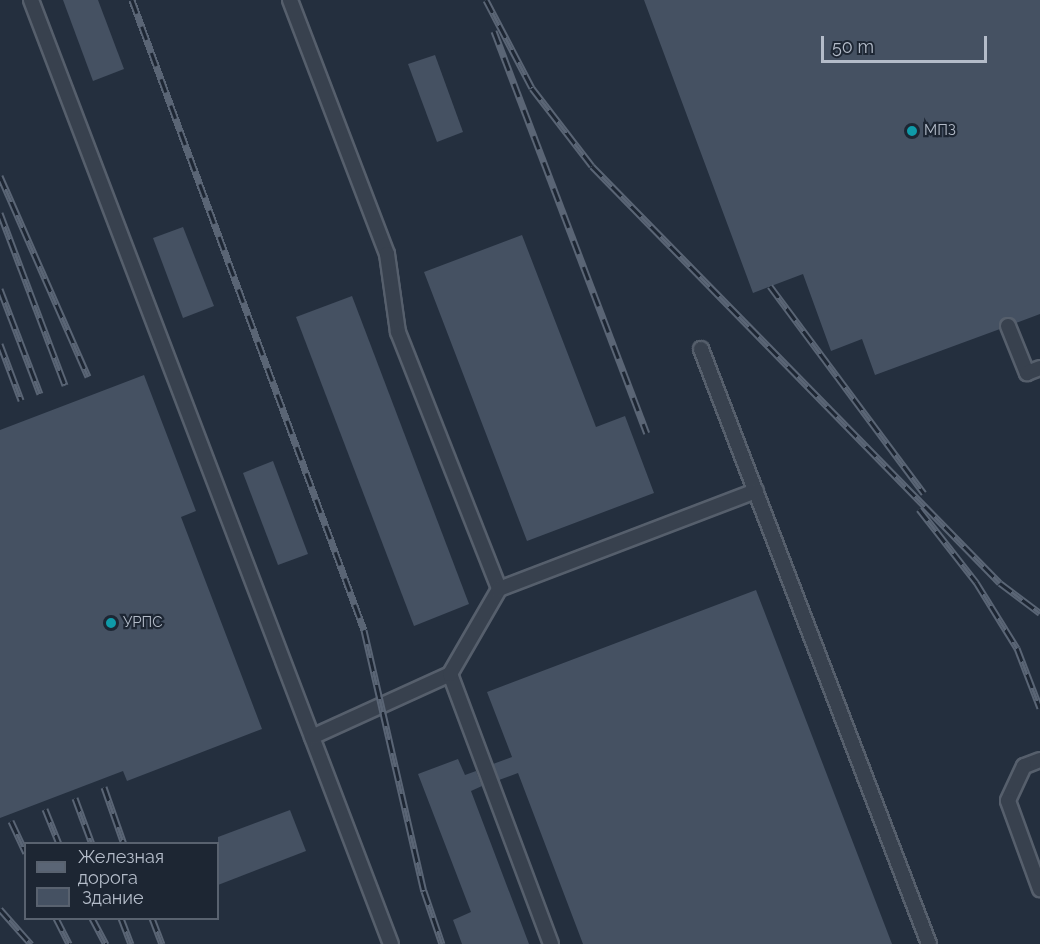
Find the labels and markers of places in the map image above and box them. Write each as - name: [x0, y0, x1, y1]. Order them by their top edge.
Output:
- place label: МПЗ: [924, 122, 956, 140]
- marker: МПЗ: [905, 124, 919, 138]
- place label: УРПС: [123, 614, 163, 632]
- marker: УРПС: [104, 616, 118, 630]

